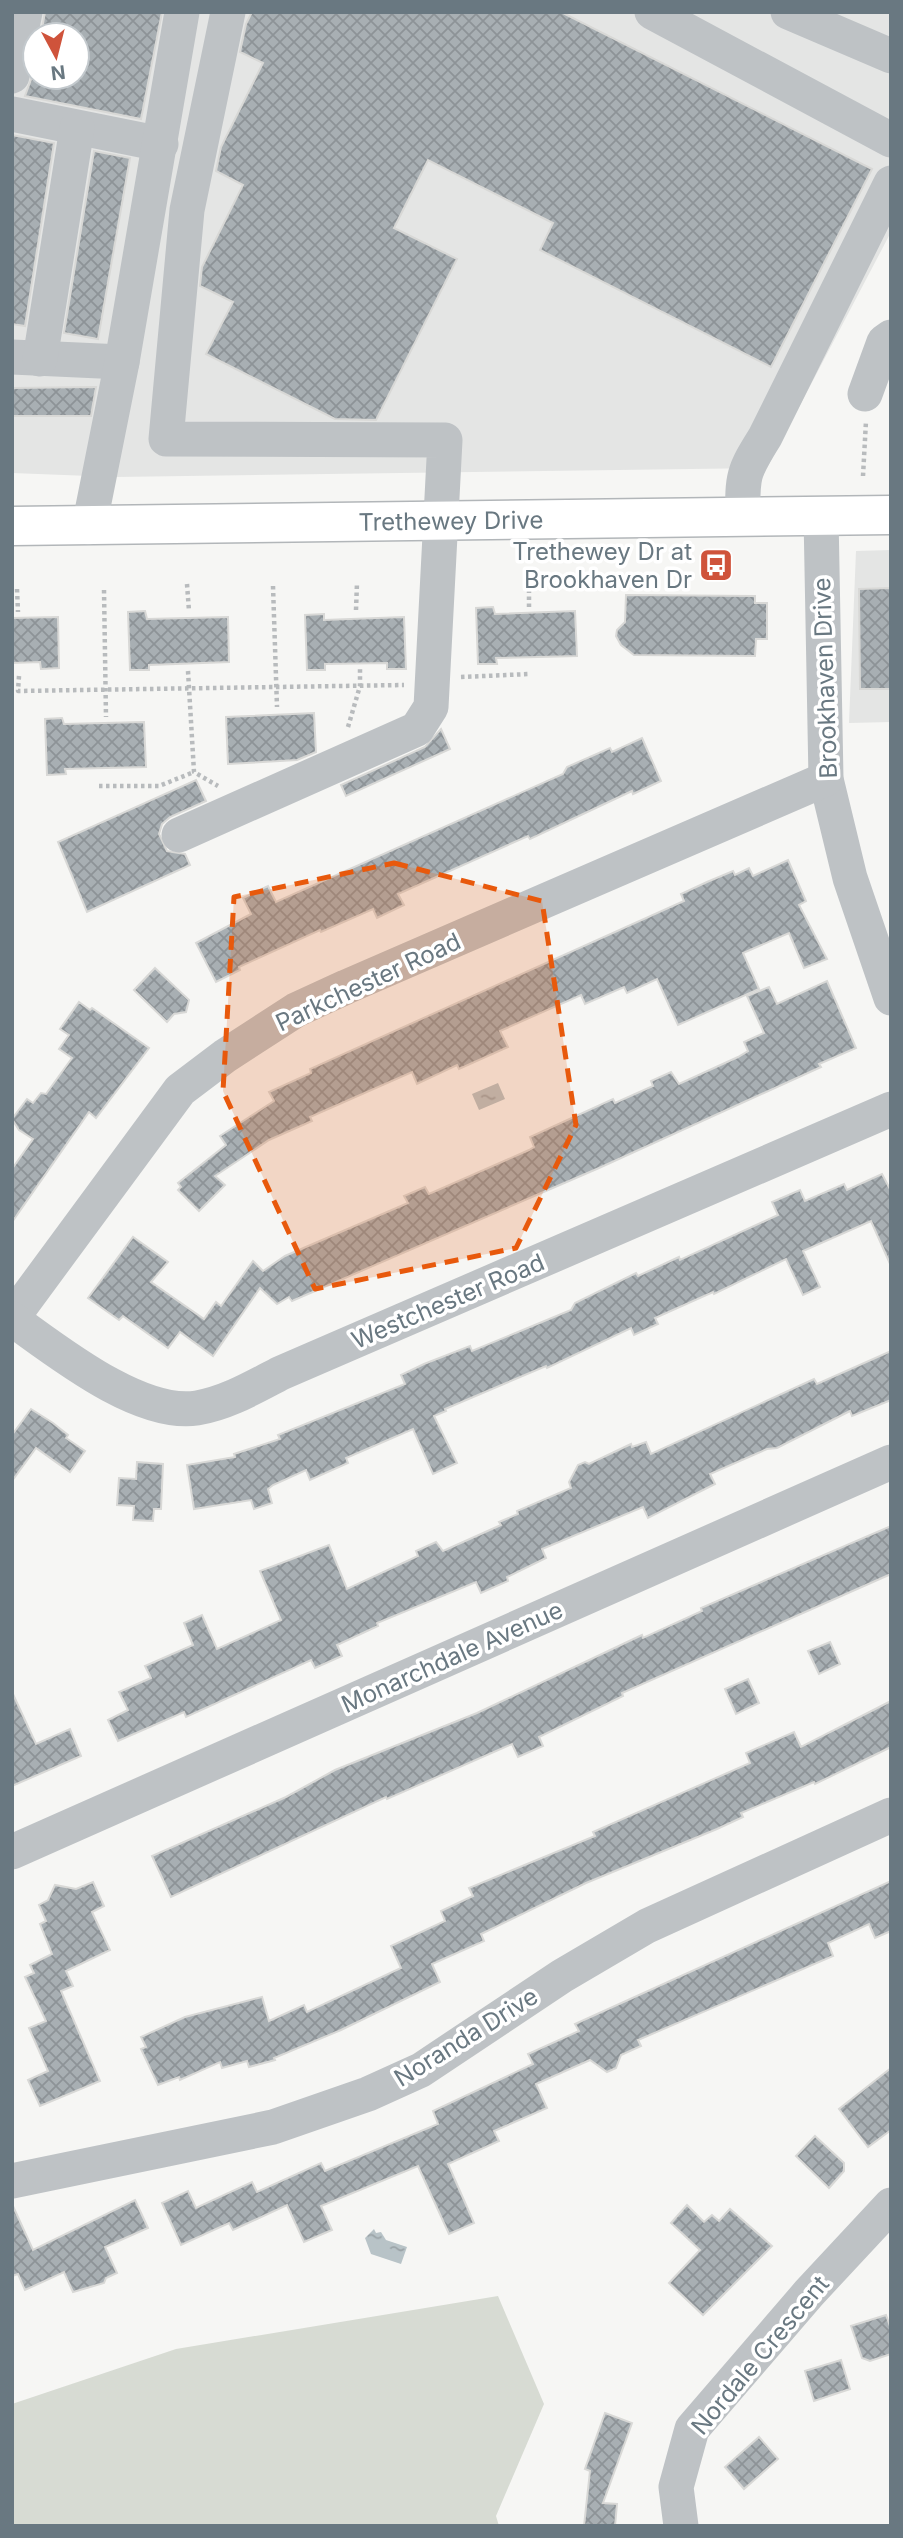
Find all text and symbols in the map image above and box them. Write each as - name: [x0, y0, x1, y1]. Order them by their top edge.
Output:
- north arrow: [21, 21, 91, 91]
- text: N: [49, 60, 67, 85]
- street label: Trethewey Drive: [358, 505, 544, 536]
- place label: Trethewey Dr at Brookhaven Dr: [512, 537, 692, 594]
- bus stop icon: Trethewey Dr at Brookhaven Dr: [697, 546, 735, 584]
- street label: Brookhaven Drive: [807, 577, 843, 779]
- street label: Parkchester Road: [271, 926, 465, 1038]
- street label: Westchester Road: [347, 1247, 549, 1355]
- street label: Monarchdale Avenue: [337, 1595, 567, 1719]
- street label: Noranda Drive: [389, 1981, 543, 2093]
- street label: Nordale Crescent: [685, 2270, 835, 2440]

